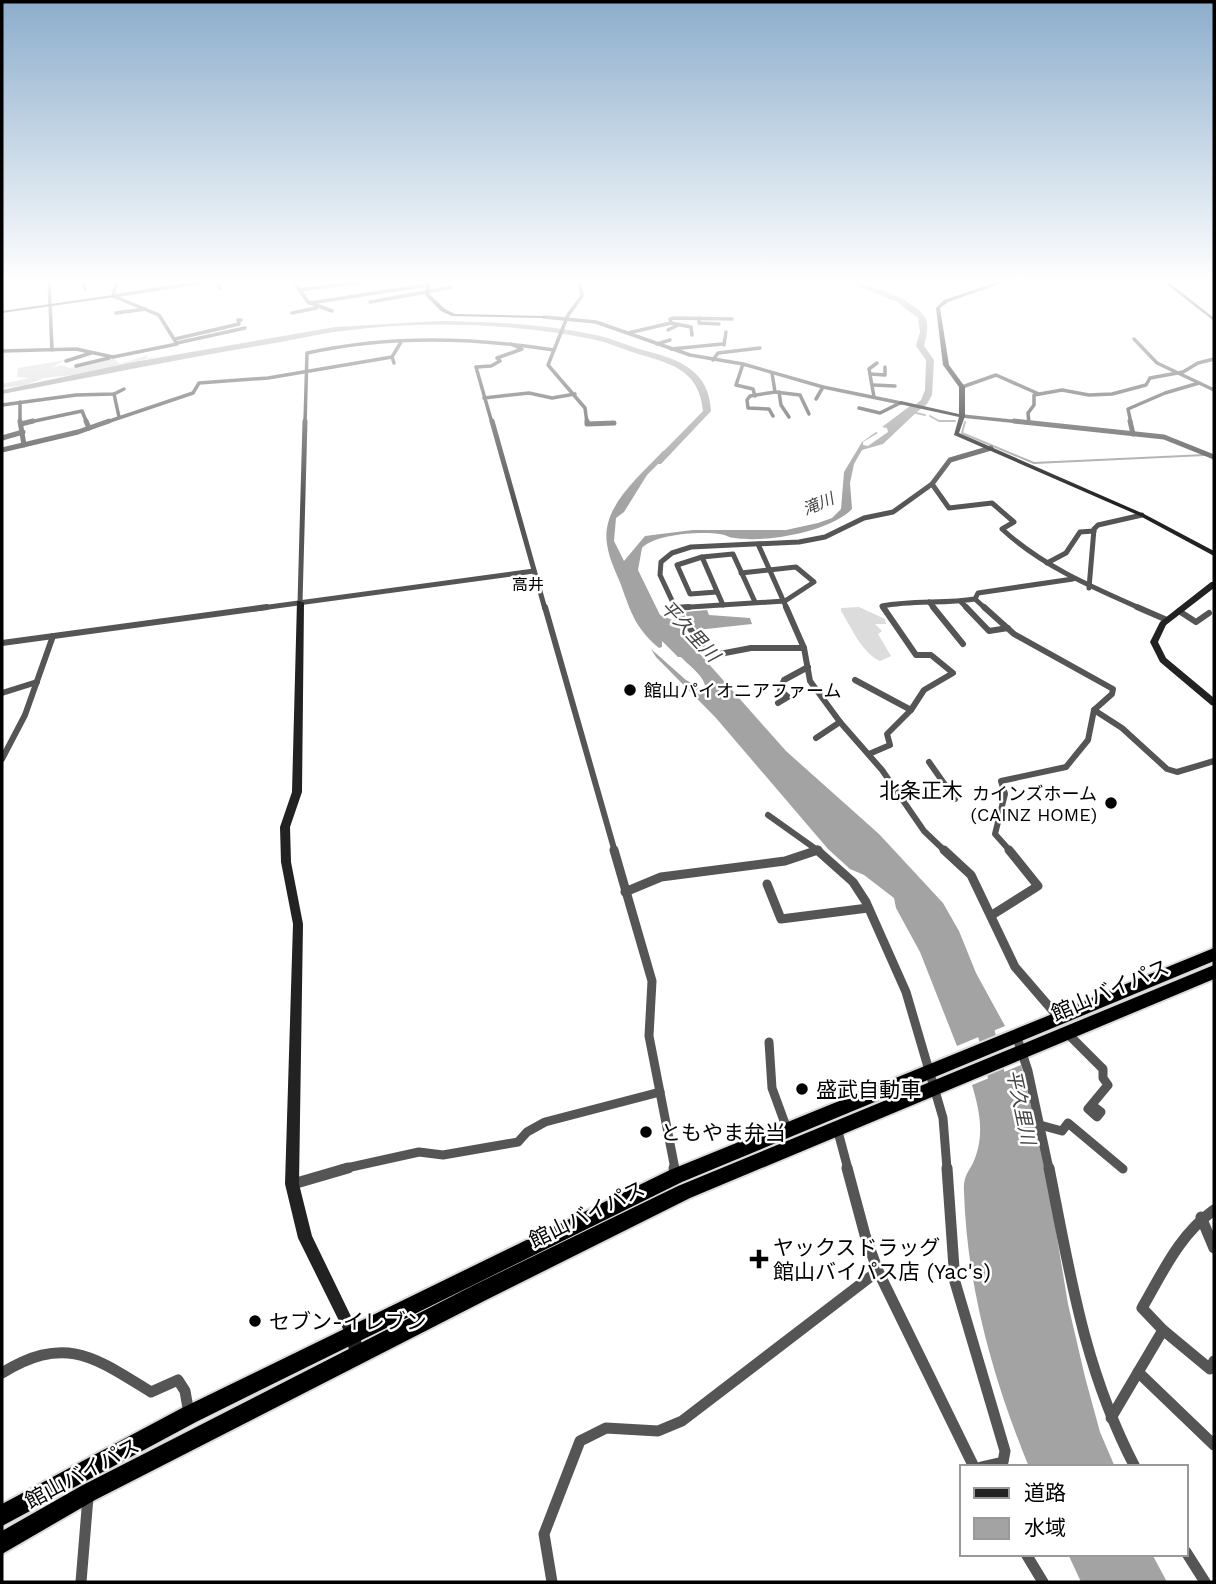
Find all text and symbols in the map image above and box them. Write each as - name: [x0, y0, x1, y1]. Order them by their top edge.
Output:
- water label: 滝川: [800, 488, 838, 519]
- district label: 高井: [512, 575, 544, 594]
- water label: 平久里川: [656, 595, 726, 668]
- place label: 館山パイオニアファーム: [644, 680, 841, 701]
- marker: 館山パイオニアファーム: [622, 682, 638, 698]
- district label: 北条正木: [879, 778, 963, 803]
- place label: カインズホーム (CAINZ HOME): [971, 783, 1097, 825]
- marker: カインズホーム (CAINZ HOME): [1103, 795, 1119, 811]
- street label: 館山バイパス: [1047, 954, 1173, 1026]
- water label: 平久里川: [1002, 1067, 1041, 1149]
- place label: 盛武自動車: [816, 1077, 921, 1102]
- marker: 盛武自動車: [794, 1081, 810, 1097]
- place label: ともやま弁当: [660, 1120, 786, 1145]
- marker: ともやま弁当: [638, 1124, 654, 1140]
- street label: 館山バイパス: [525, 1175, 649, 1253]
- place label: ヤックスドラッグ 館山バイパス店 (Yac's): [773, 1235, 991, 1284]
- marker: ヤックスドラッグ 館山バイパス店 (Yac's): [751, 1251, 767, 1267]
- place label: セブン-イレブン: [269, 1309, 427, 1334]
- marker: セブン-イレブン: [247, 1313, 263, 1329]
- street label: 館山バイパス: [21, 1432, 143, 1514]
- legend: [960, 1465, 1188, 1556]
- text: 道路: [1024, 1480, 1066, 1505]
- text: 水域: [1024, 1515, 1066, 1540]

